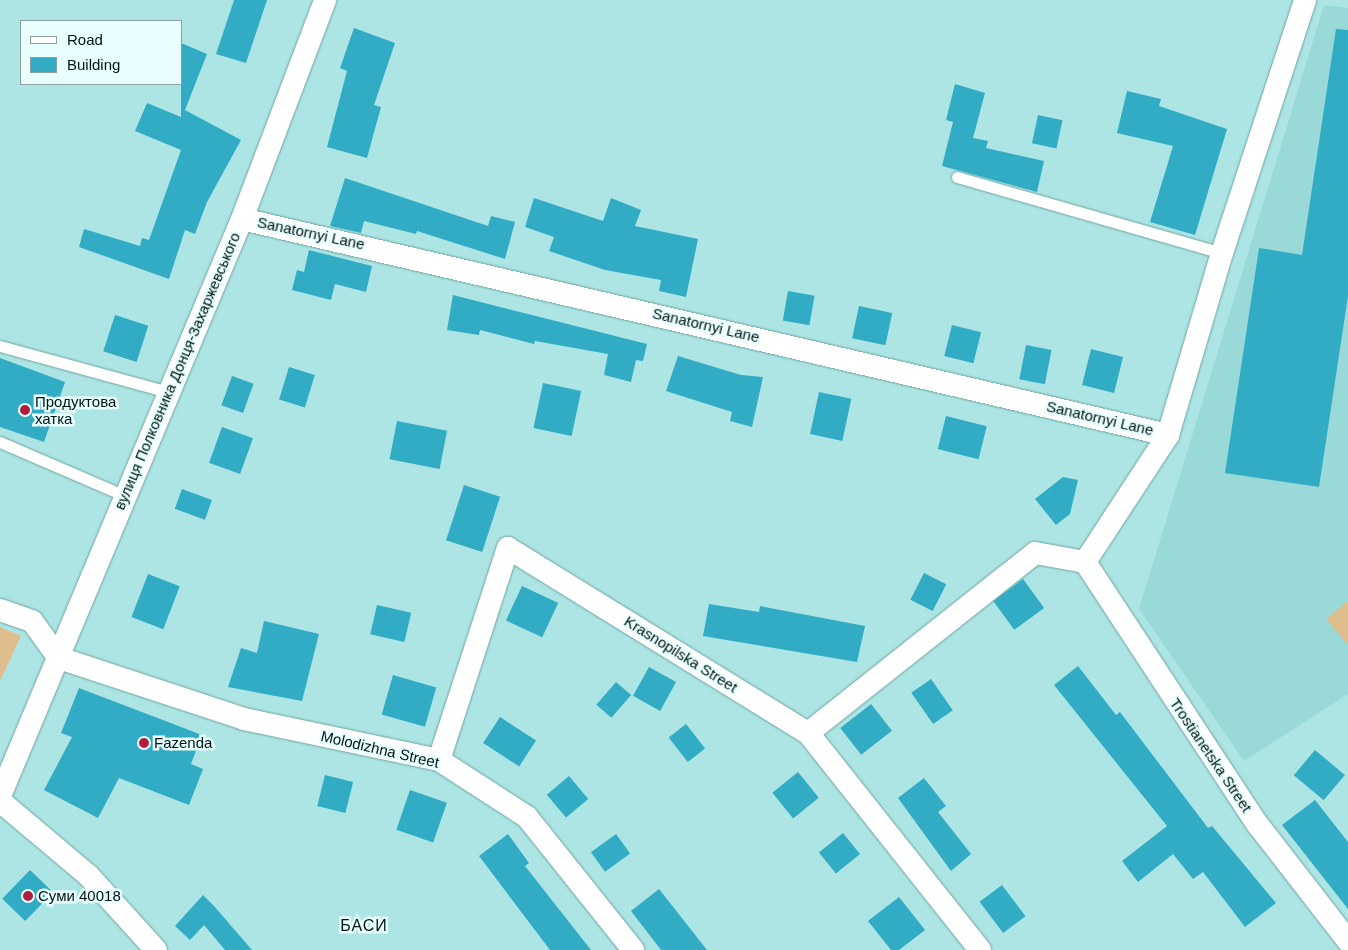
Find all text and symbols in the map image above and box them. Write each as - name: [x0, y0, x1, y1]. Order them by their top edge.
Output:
- legend: [20, 20, 182, 85]
- text: Road: [67, 31, 103, 48]
- text: Building: [67, 56, 120, 73]
- street label: Sanatornyi Lane: [256, 213, 366, 253]
- street label: вулиця Полковника Донця-Захаржевського: [110, 230, 244, 512]
- street label: Sanatornyi Lane: [651, 304, 761, 346]
- place label: Продуктова хатка: [35, 392, 116, 427]
- street label: Sanatornyi Lane: [1045, 397, 1155, 439]
- marker: Продуктова хатка: [19, 404, 31, 416]
- street label: Krasnopilska Street: [621, 612, 741, 696]
- street label: Trostianetska Street: [1166, 695, 1256, 815]
- street label: Molodizhna Street: [319, 727, 441, 771]
- place label: Fazenda: [154, 734, 212, 752]
- marker: Fazenda: [138, 737, 150, 749]
- place label: Суми 40018: [38, 887, 121, 905]
- marker: Суми 40018: [22, 890, 34, 902]
- district label: БАСИ: [340, 916, 388, 936]

